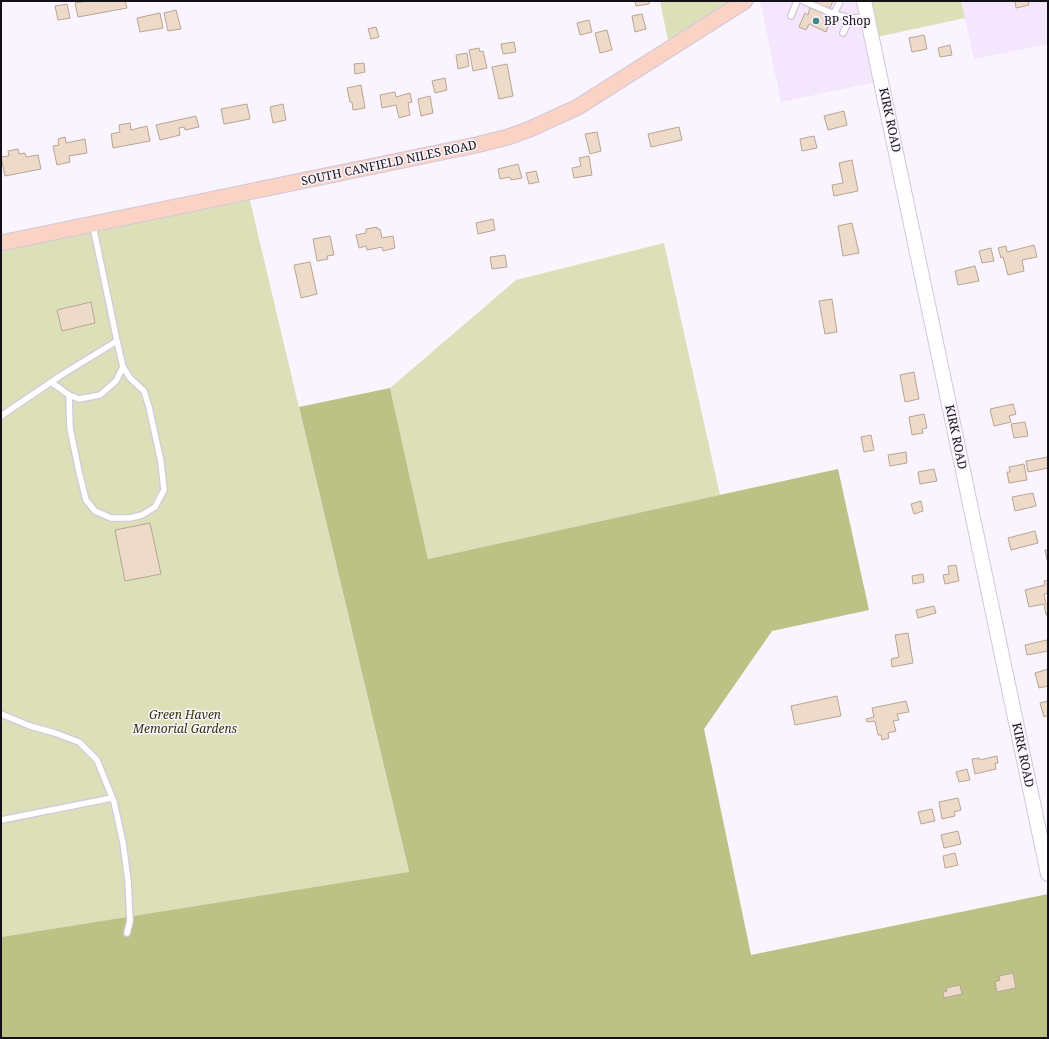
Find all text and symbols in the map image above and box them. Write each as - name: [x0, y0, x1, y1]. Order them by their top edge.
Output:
- place label: BP Shop: [824, 12, 871, 29]
- marker: BP Shop: [811, 16, 821, 26]
- street label: KIRK ROAD: [875, 86, 906, 154]
- street label: SOUTH CANFIELD NILES ROAD: [300, 136, 478, 189]
- street label: KIRK ROAD: [941, 403, 972, 471]
- park label: Green Haven Memorial Gardens: [132, 706, 238, 737]
- street label: KIRK ROAD: [1008, 721, 1039, 789]

